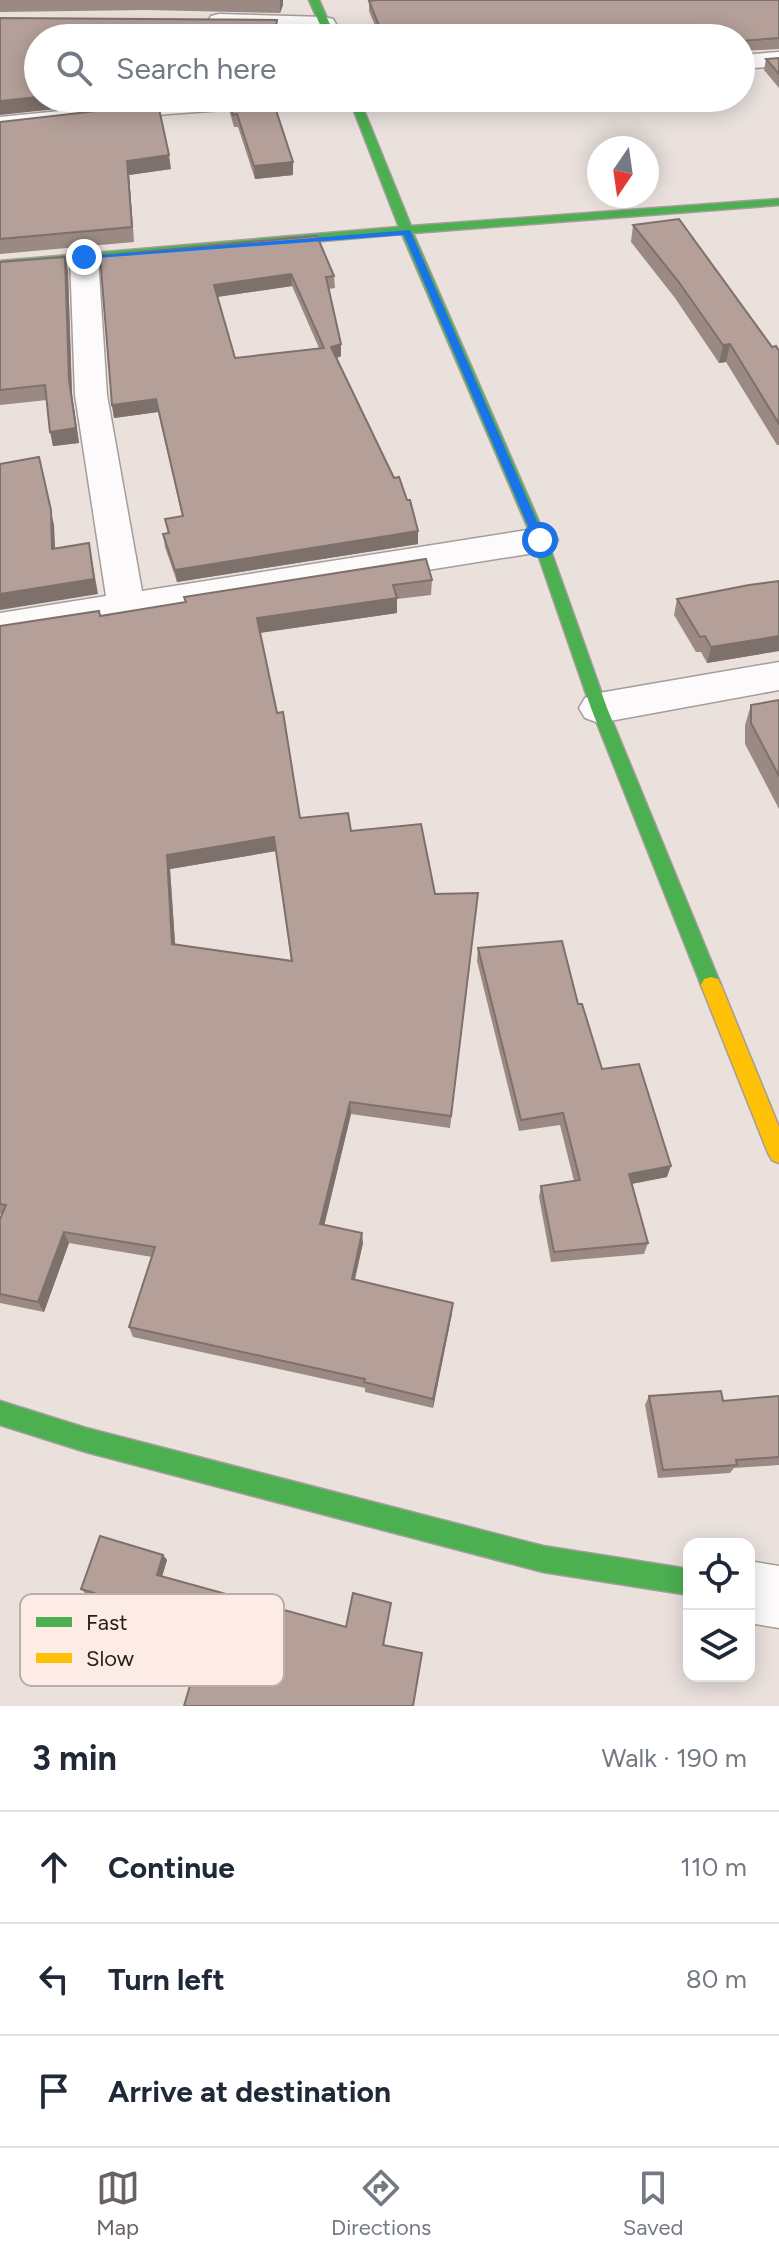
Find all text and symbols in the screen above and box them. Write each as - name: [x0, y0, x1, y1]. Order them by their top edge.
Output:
- search box: [24, 24, 755, 112]
- icon: search: [52, 46, 96, 90]
- text: Search here: [116, 50, 276, 87]
- north arrow: [587, 136, 659, 208]
- route end: [66, 239, 102, 275]
- route start: [522, 522, 558, 558]
- map controls: [683, 1538, 755, 1682]
- button: locate: [683, 1538, 755, 1610]
- legend: [20, 1594, 284, 1686]
- text: Fast: [86, 1609, 128, 1636]
- button: layers: [683, 1610, 755, 1682]
- text: Slow: [86, 1645, 135, 1672]
- text: 3 min: [32, 1738, 117, 1779]
- text: Walk · 190 m: [601, 1742, 747, 1774]
- icon: ahead: [32, 1845, 76, 1889]
- text: Continue: [108, 1849, 235, 1886]
- text: 110 m: [680, 1851, 747, 1883]
- icon: left: [32, 1957, 76, 2001]
- text: Turn left: [108, 1961, 225, 1998]
- text: 80 m: [686, 1963, 747, 1995]
- icon: arrive: [32, 2069, 76, 2113]
- text: Arrive at destination: [108, 2073, 391, 2110]
- tab: Map: [96, 2166, 140, 2241]
- tab: Directions: [331, 2166, 431, 2241]
- tab: Saved: [623, 2166, 683, 2241]

